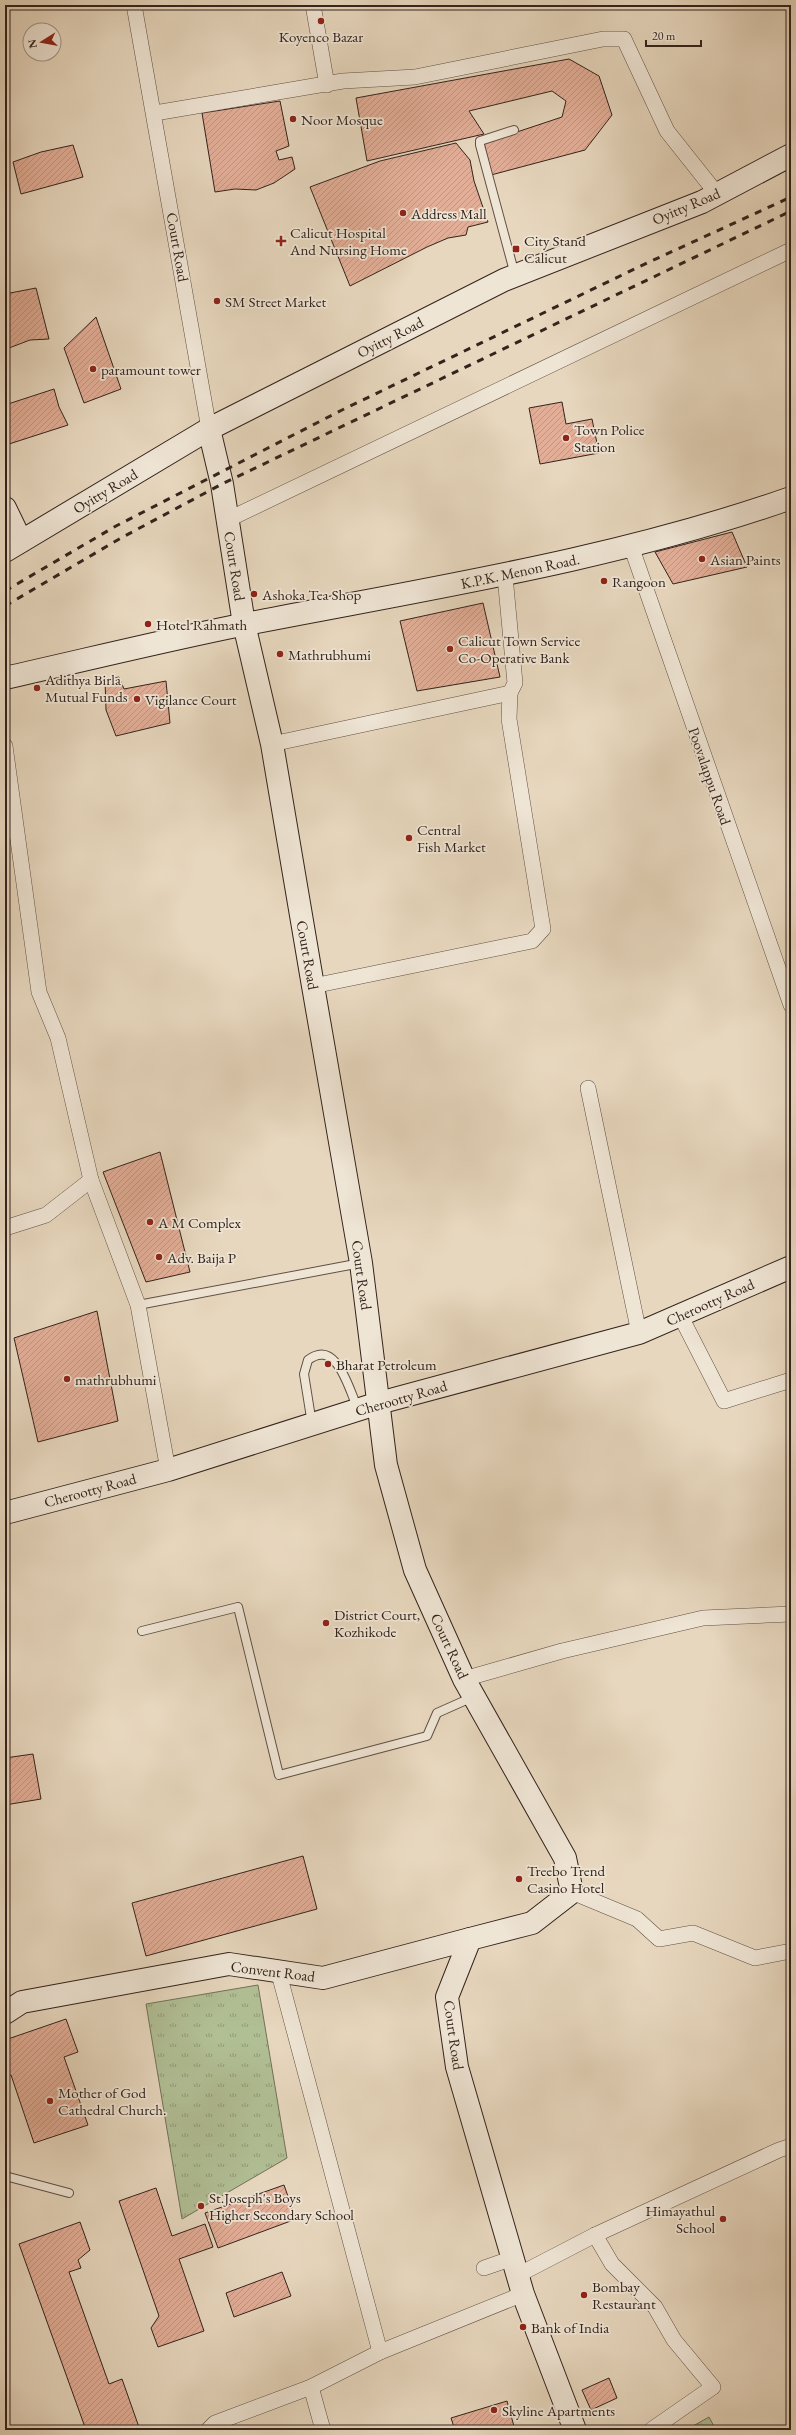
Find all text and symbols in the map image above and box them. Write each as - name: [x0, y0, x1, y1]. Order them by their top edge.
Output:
- marker: Koyenco Bazar: [316, 16, 326, 26]
- north arrow: [22, 22, 62, 62]
- scale bar: [646, 22, 701, 48]
- place label: Koyenco Bazar: [279, 27, 363, 46]
- text: 20 m: [652, 28, 676, 44]
- text: N: [24, 38, 40, 50]
- place label: Noor Mosque: [301, 110, 383, 129]
- marker: Noor Mosque: [288, 114, 298, 124]
- street label: Oyitty Road: [649, 183, 723, 229]
- place label: Address Mall: [410, 204, 487, 223]
- marker: Address Mall: [398, 208, 408, 218]
- street label: Court Road: [163, 211, 194, 284]
- place label: Calicut Hospital And Nursing Home: [289, 223, 407, 259]
- place label: City Stand Calicut: [524, 231, 586, 267]
- marker: Calicut Hospital And Nursing Home: [275, 235, 287, 247]
- marker: City Stand Calicut: [511, 244, 521, 254]
- place label: SM Street Market: [225, 292, 327, 311]
- marker: SM Street Market: [212, 296, 222, 306]
- street label: Oyitty Road: [354, 312, 427, 362]
- place label: paramount tower: [101, 360, 201, 379]
- marker: paramount tower: [88, 364, 98, 374]
- place label: Town Police Station: [574, 420, 645, 456]
- marker: Town Police Station: [561, 433, 571, 443]
- street label: Oyitty Road: [69, 464, 141, 518]
- street label: Court Road: [220, 530, 250, 603]
- street label: K.P.K. Menon Road.: [459, 549, 581, 593]
- place label: Asian Paints: [709, 550, 781, 569]
- marker: Asian Paints: [697, 554, 707, 564]
- place label: Rangoon: [612, 572, 666, 591]
- marker: Rangoon: [599, 576, 609, 586]
- place label: Ashoka Tea Shop: [261, 585, 362, 604]
- marker: Ashoka Tea Shop: [249, 589, 259, 599]
- place label: Hotel Rahmath: [156, 615, 248, 634]
- marker: Hotel Rahmath: [143, 619, 153, 629]
- place label: Calicut Town Service Co-Operative Bank: [458, 631, 580, 667]
- marker: Calicut Town Service Co-Operative Bank: [445, 644, 455, 654]
- place label: Mathrubhumi: [288, 645, 371, 664]
- marker: Mathrubhumi: [275, 649, 285, 659]
- place label: Adithya Birla Mutual Funds: [44, 670, 128, 706]
- marker: Adithya Birla Mutual Funds: [32, 683, 42, 693]
- place label: Vigilance Court: [145, 690, 237, 709]
- marker: Vigilance Court: [132, 694, 142, 704]
- street label: Poovalappu Road: [684, 725, 736, 828]
- place label: Central Fish Market: [417, 820, 486, 856]
- marker: Central Fish Market: [404, 833, 414, 843]
- street label: Court Road: [293, 919, 324, 992]
- place label: A M Complex: [157, 1213, 241, 1232]
- marker: A M Complex: [145, 1217, 155, 1227]
- street label: Court Road: [348, 1239, 376, 1311]
- place label: Adv. Baija P: [166, 1248, 236, 1267]
- marker: Adv. Baija P: [154, 1252, 164, 1262]
- street label: Cherootty Road: [663, 1274, 757, 1330]
- place label: Bharat Petroleum: [336, 1355, 437, 1374]
- marker: Bharat Petroleum: [323, 1359, 333, 1369]
- place label: mathrubhumi: [75, 1370, 157, 1389]
- marker: mathrubhumi: [62, 1374, 72, 1384]
- street label: Cherootty Road: [353, 1376, 449, 1420]
- street label: Cherootty Road: [42, 1468, 138, 1511]
- place label: District Court, Kozhikode: [334, 1605, 420, 1641]
- street label: Court Road: [427, 1610, 474, 1682]
- marker: District Court, Kozhikode: [321, 1618, 331, 1628]
- place label: Treebo Trend Casino Hotel: [527, 1861, 606, 1897]
- marker: Treebo Trend Casino Hotel: [514, 1874, 524, 1884]
- street label: Convent Road: [230, 1956, 317, 1986]
- street label: Court Road: [440, 1999, 468, 2071]
- place label: Mother of God Cathedral Church.: [58, 2083, 167, 2119]
- marker: Mother of God Cathedral Church.: [45, 2096, 55, 2106]
- place label: St.Joseph's Boys Higher Secondary School: [209, 2188, 354, 2224]
- marker: St.Joseph's Boys Higher Secondary School: [196, 2201, 206, 2211]
- place label: Himayathul School: [645, 2201, 715, 2237]
- marker: Himayathul School: [718, 2214, 728, 2224]
- place label: Bombay Restaurant: [592, 2277, 656, 2313]
- marker: Bombay Restaurant: [579, 2290, 589, 2300]
- place label: Bank of India: [531, 2318, 609, 2337]
- marker: Bank of India: [518, 2322, 528, 2332]
- place label: Skyline Apartments: [502, 2401, 615, 2420]
- marker: Skyline Apartments: [489, 2405, 499, 2415]

